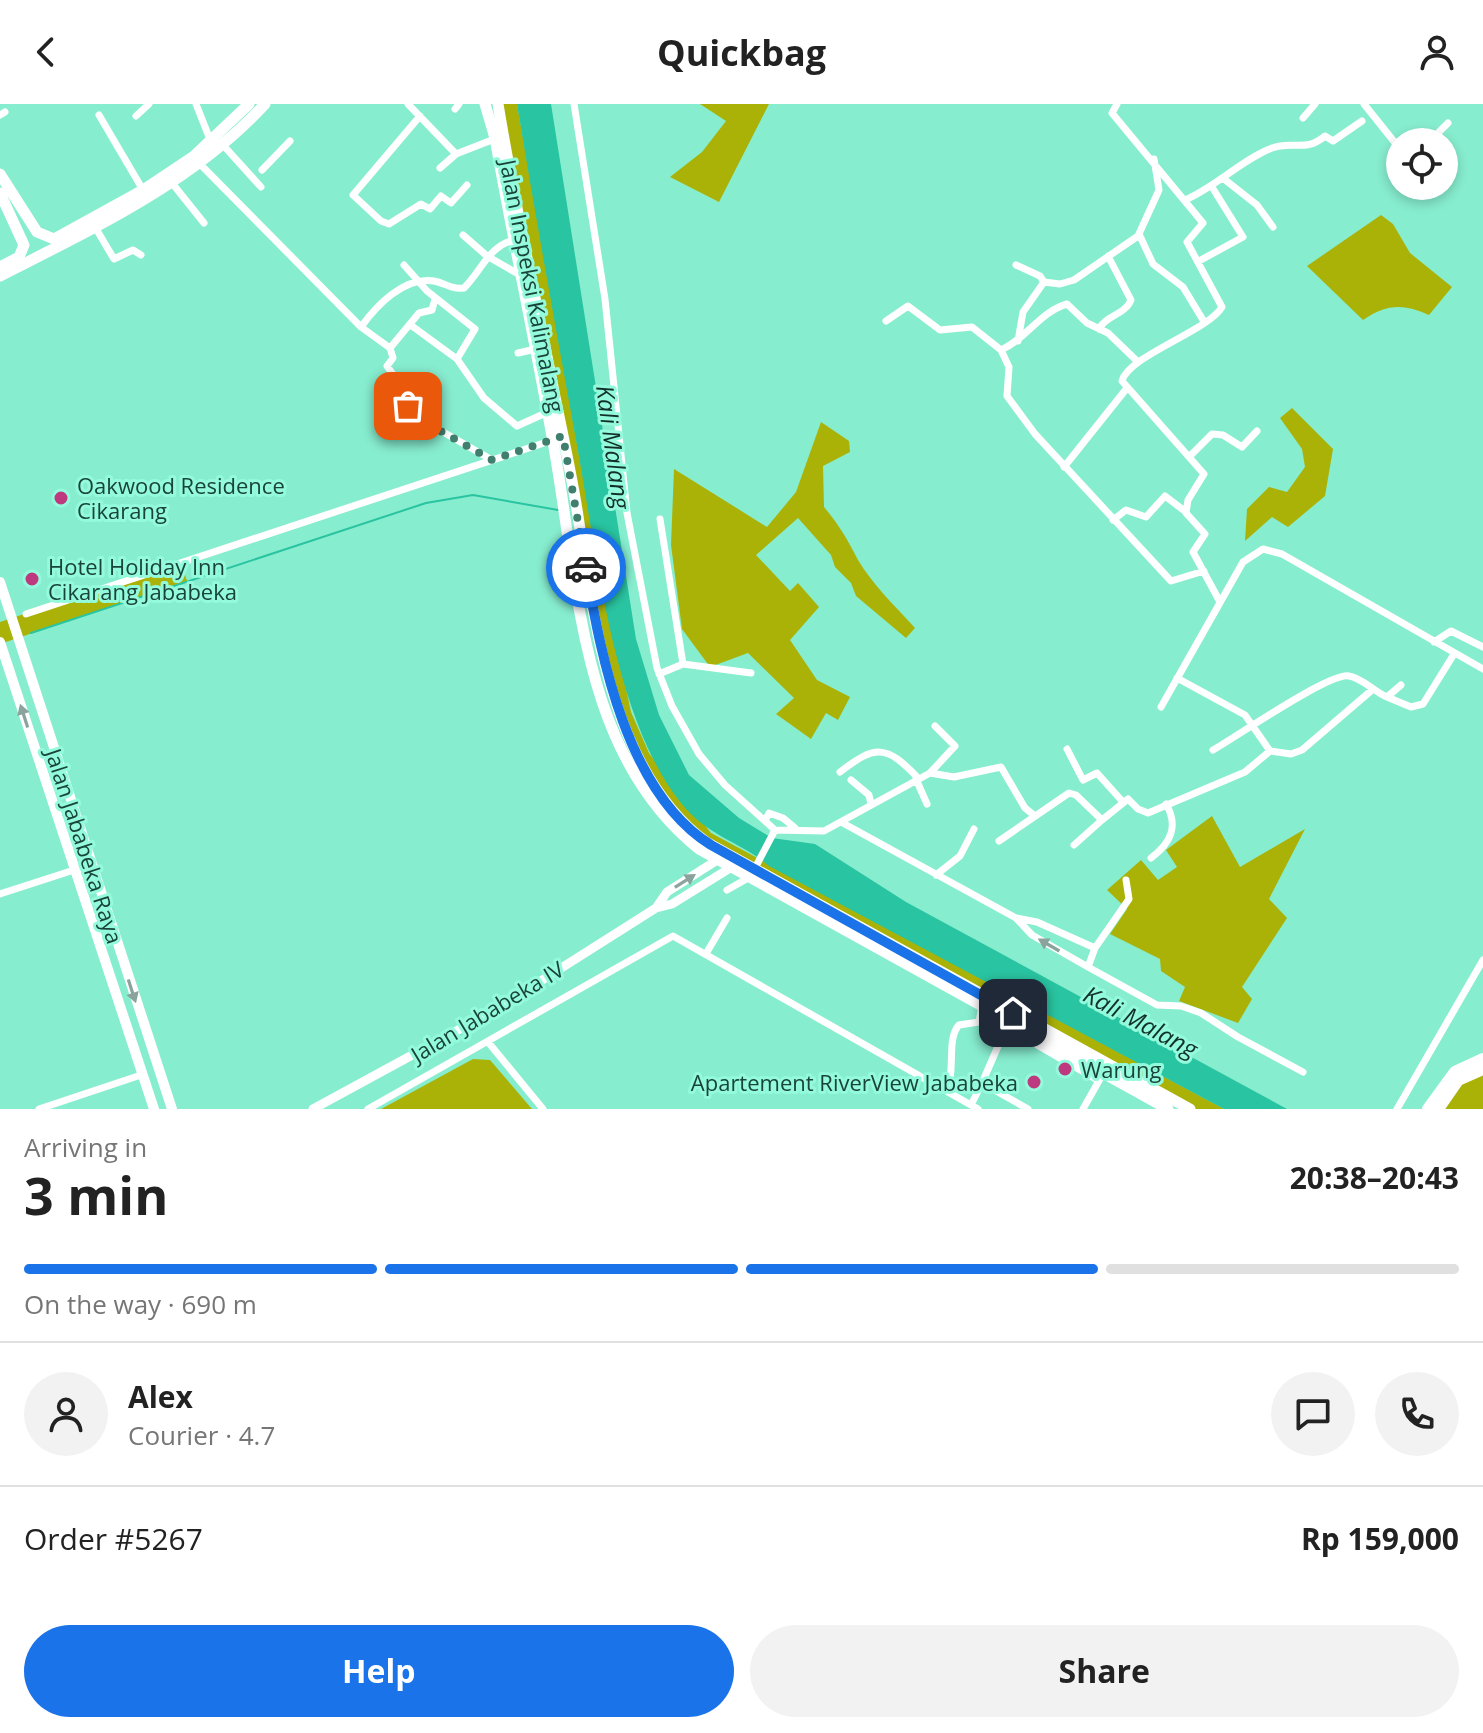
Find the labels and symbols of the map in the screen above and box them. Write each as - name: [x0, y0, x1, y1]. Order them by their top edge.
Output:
- street label: Jalan Inspeksi Kalimalang: [493, 155, 572, 415]
- pin: [374, 372, 442, 440]
- water label: Kali Malang: [589, 383, 639, 513]
- place label: Oakwood Residence Cikarang: [77, 470, 285, 525]
- marker: Oakwood Residence Cikarang: [52, 489, 70, 507]
- courier: [546, 528, 626, 608]
- place label: Hotel Holiday Inn Cikarang Jababeka: [48, 551, 237, 606]
- marker: Hotel Holiday Inn Cikarang Jababeka: [23, 570, 41, 588]
- one-way arrow: [17, 704, 30, 728]
- street label: Jalan Jababeka Raya: [39, 743, 131, 947]
- one-way arrow: [674, 875, 696, 889]
- one-way arrow: [1038, 938, 1061, 952]
- street label: Jalan Jababeka IV: [403, 953, 570, 1070]
- water label: Kali Malang: [1078, 977, 1205, 1066]
- one-way arrow: [126, 979, 139, 1003]
- pin: [979, 979, 1047, 1047]
- place label: Warung: [1081, 1054, 1162, 1084]
- marker: Warung: [1056, 1060, 1074, 1078]
- place label: Apartement RiverView Jababeka: [691, 1067, 1018, 1097]
- marker: Apartement RiverView Jababeka: [1025, 1073, 1043, 1091]

